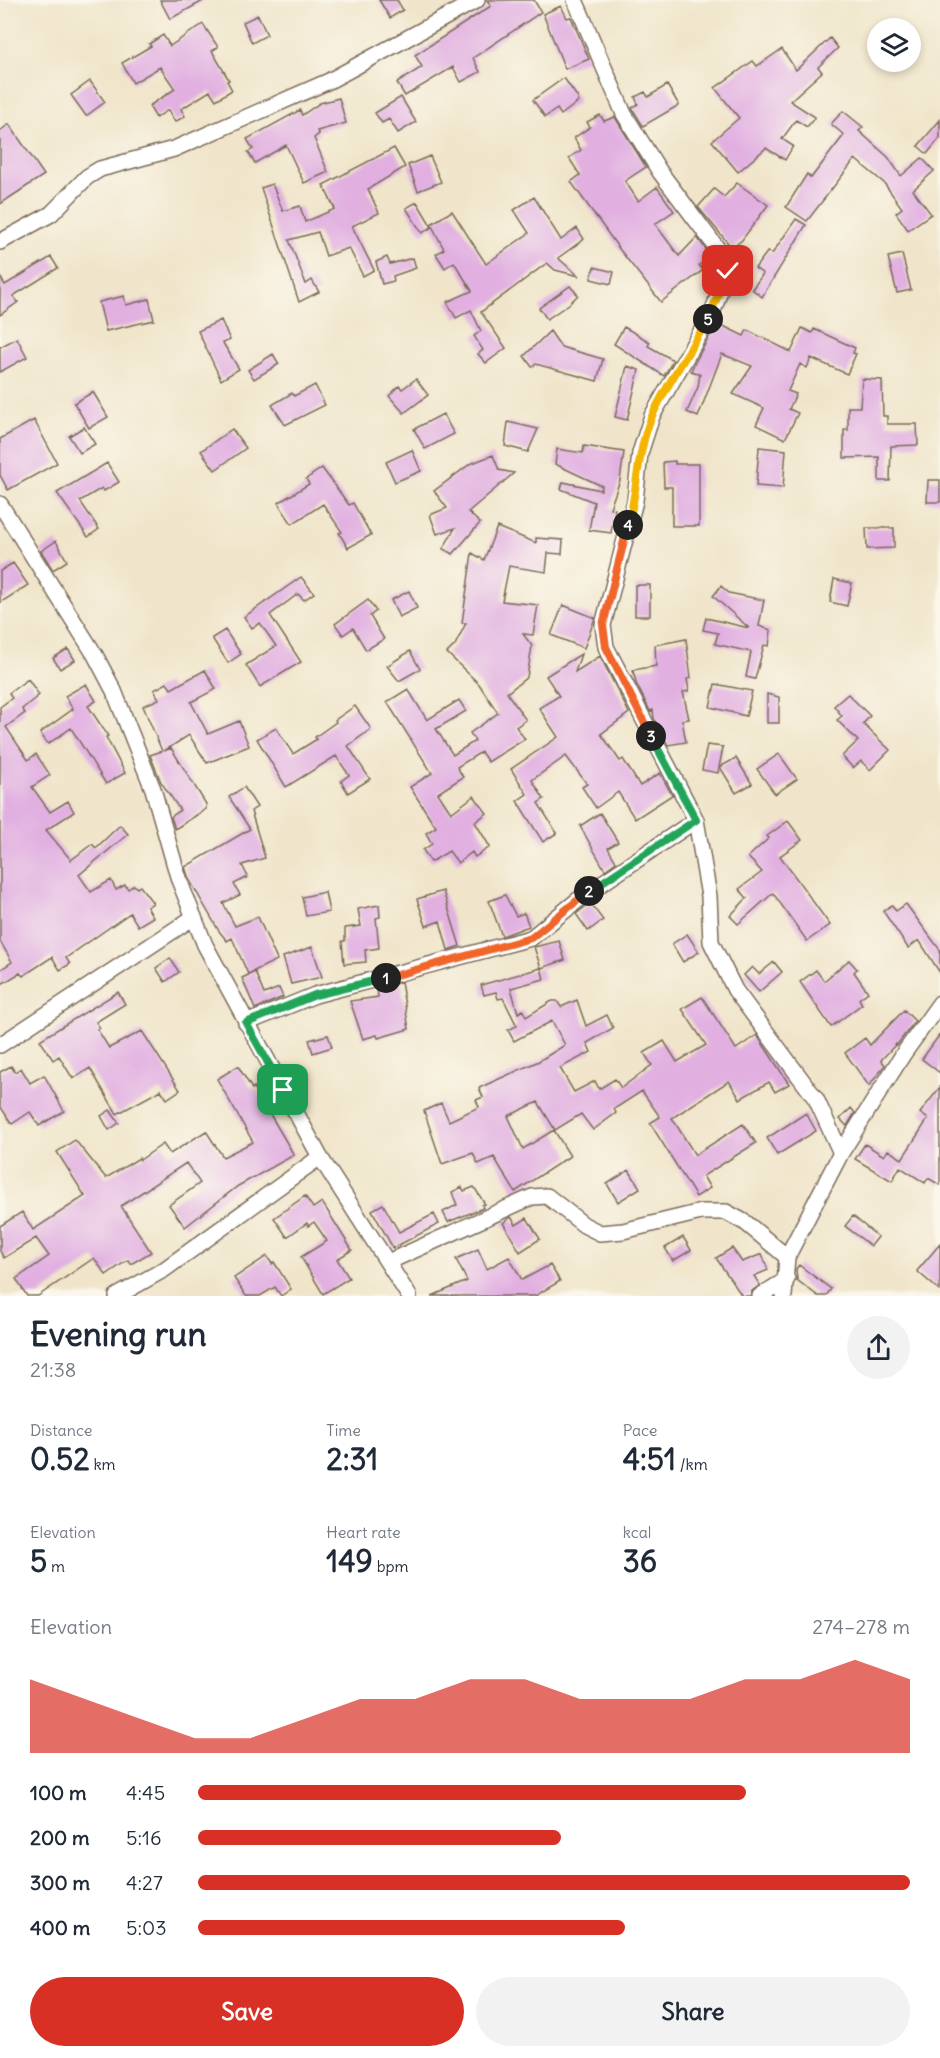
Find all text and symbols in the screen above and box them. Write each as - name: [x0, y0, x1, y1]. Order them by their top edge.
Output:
- map controls: [867, 18, 921, 72]
- button: layers: [867, 18, 921, 72]
- pin: [702, 245, 753, 296]
- icon: check: [711, 254, 744, 287]
- pin: 5: [693, 304, 723, 334]
- text: 5: [703, 309, 713, 329]
- pin: 4: [613, 510, 643, 540]
- text: 4: [623, 515, 633, 535]
- pin: 3: [636, 721, 666, 751]
- text: 3: [646, 726, 656, 746]
- pin: 2: [574, 876, 604, 906]
- text: 2: [585, 881, 593, 901]
- pin: 1: [371, 963, 401, 993]
- text: 1: [383, 968, 389, 988]
- pin: [257, 1064, 308, 1115]
- icon: arrive: [266, 1073, 299, 1106]
- text: Evening run: [30, 1313, 206, 1355]
- button: share: [847, 1316, 910, 1379]
- text: 21:38: [30, 1357, 76, 1382]
- text: Distance: [30, 1420, 92, 1440]
- text: Time: [326, 1420, 361, 1440]
- text: Pace: [623, 1420, 657, 1440]
- text: 0.52: [30, 1440, 90, 1478]
- text: 2:31: [326, 1440, 378, 1478]
- text: 4:51: [623, 1440, 676, 1478]
- text: km: [90, 1454, 116, 1474]
- text: /km: [676, 1454, 708, 1474]
- text: Elevation: [30, 1522, 96, 1542]
- text: Heart rate: [326, 1522, 401, 1542]
- text: kcal: [623, 1522, 651, 1542]
- text: 5: [30, 1542, 47, 1580]
- text: 149: [326, 1542, 373, 1580]
- text: 36: [623, 1542, 657, 1580]
- text: m: [47, 1556, 65, 1576]
- text: bpm: [373, 1556, 409, 1576]
- text: Elevation: [30, 1614, 112, 1639]
- text: 274–278 m: [812, 1614, 910, 1639]
- text: 100 m: [30, 1780, 87, 1805]
- text: 4:45: [126, 1780, 165, 1805]
- text: 200 m: [30, 1825, 90, 1850]
- text: 5:16: [126, 1825, 162, 1850]
- text: 300 m: [30, 1870, 90, 1895]
- text: 4:27: [126, 1870, 163, 1895]
- text: 400 m: [30, 1915, 90, 1940]
- text: 5:03: [126, 1915, 167, 1940]
- button: Save: [30, 1977, 464, 2046]
- button: Share: [476, 1977, 910, 2046]

